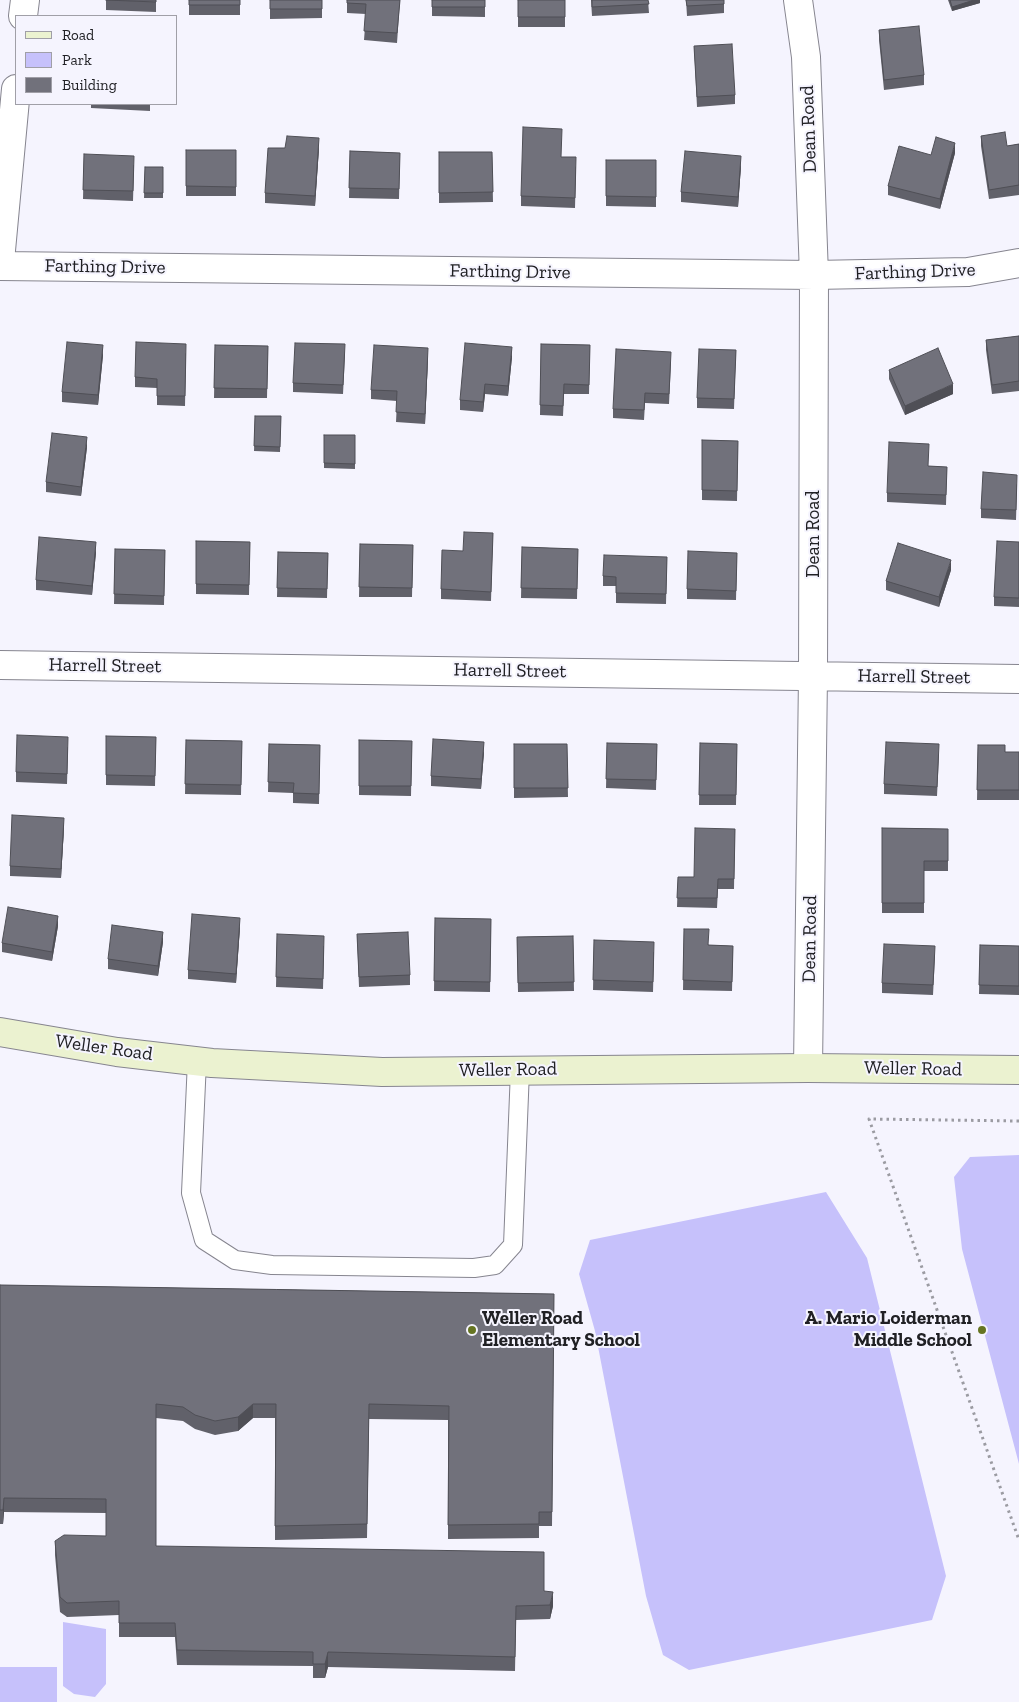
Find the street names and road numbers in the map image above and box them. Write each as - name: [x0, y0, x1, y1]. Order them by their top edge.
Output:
- street label: Dean Road: [796, 85, 822, 173]
- street label: Farthing Drive: [44, 255, 166, 279]
- street label: Farthing Drive: [854, 258, 976, 286]
- street label: Farthing Drive: [449, 260, 571, 284]
- street label: Dean Road: [803, 490, 825, 578]
- street label: Harrell Street: [48, 654, 162, 678]
- street label: Harrell Street: [453, 659, 567, 683]
- street label: Harrell Street: [857, 665, 971, 689]
- street label: Dean Road: [798, 895, 822, 983]
- street label: Weller Road: [54, 1030, 154, 1066]
- street label: Weller Road: [864, 1057, 962, 1081]
- street label: Weller Road: [459, 1058, 557, 1082]

